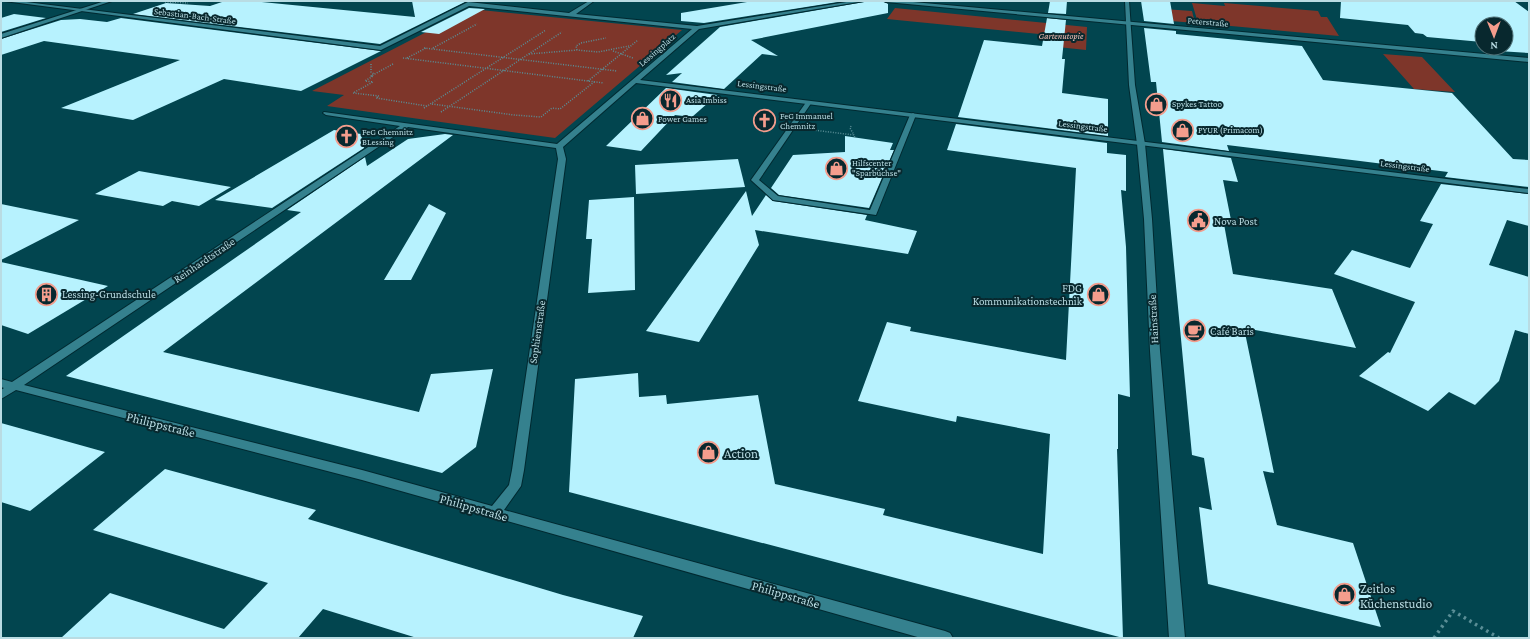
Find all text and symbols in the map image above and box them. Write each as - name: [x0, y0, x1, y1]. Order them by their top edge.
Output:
- street label: Sebastian-Bach-Straße: [154, 6, 236, 26]
- street label: Peterstraße: [1187, 15, 1229, 29]
- north arrow: [1474, 16, 1514, 56]
- street label: Lessingplatz: [637, 31, 677, 69]
- park label: Gartenutopie: [1039, 31, 1084, 41]
- text: N: [1490, 40, 1498, 52]
- street label: Lessingstraße: [737, 78, 787, 94]
- restaurant icon: Asia Imbiss: [657, 87, 683, 113]
- shop icon: Spykes Tattoo: [1143, 91, 1169, 117]
- place label: Asia Imbiss: [686, 95, 727, 105]
- place label: Spykes Tattoo: [1172, 99, 1223, 109]
- shop icon: Power Games: [629, 106, 655, 132]
- church icon: FeG Immanuel Chemnitz: [752, 108, 778, 134]
- place label: FeG Immanuel Chemnitz: [780, 111, 833, 131]
- place label: Power Games: [658, 114, 707, 124]
- shop icon: PYUR (Primacom): [1170, 117, 1196, 143]
- street label: Lessingstraße: [1058, 118, 1108, 134]
- church icon: FeG Chemnitz BLessing: [334, 124, 360, 150]
- place label: PYUR (Primacom): [1198, 125, 1263, 136]
- place label: FeG Chemnitz BLessing: [362, 127, 413, 147]
- shop icon: Hilfscenter "Sparbüchse": [823, 155, 849, 181]
- place label: Hilfscenter "Sparbüchse": [852, 158, 901, 178]
- street label: Lessingstraße: [1380, 158, 1430, 174]
- public building icon: Nova Post: [1185, 208, 1211, 234]
- place label: Nova Post: [1214, 215, 1258, 227]
- street label: Reinhardtstraße: [171, 235, 237, 285]
- building icon: Lessing-Grundschule: [33, 281, 59, 307]
- shop icon: FDG Kommunikationstechnik: [1085, 281, 1111, 307]
- place label: FDG Kommunikationstechnik: [973, 282, 1083, 307]
- place label: Lessing-Grundschule: [62, 288, 156, 301]
- street label: Hainstraße: [1146, 294, 1160, 344]
- street label: Sophienstraße: [527, 300, 548, 364]
- cafe icon: Café Baris: [1182, 318, 1208, 344]
- place label: Café Baris: [1210, 325, 1254, 337]
- street label: Philippstraße: [125, 409, 197, 440]
- shop icon: Action: [695, 440, 721, 466]
- place label: Action: [724, 446, 758, 461]
- street label: Philippstraße: [438, 491, 510, 524]
- street label: Philippstraße: [750, 578, 822, 611]
- place label: Zeitlos Küchenstudio: [1360, 581, 1432, 611]
- shop icon: Zeitlos Küchenstudio: [1331, 582, 1357, 608]

